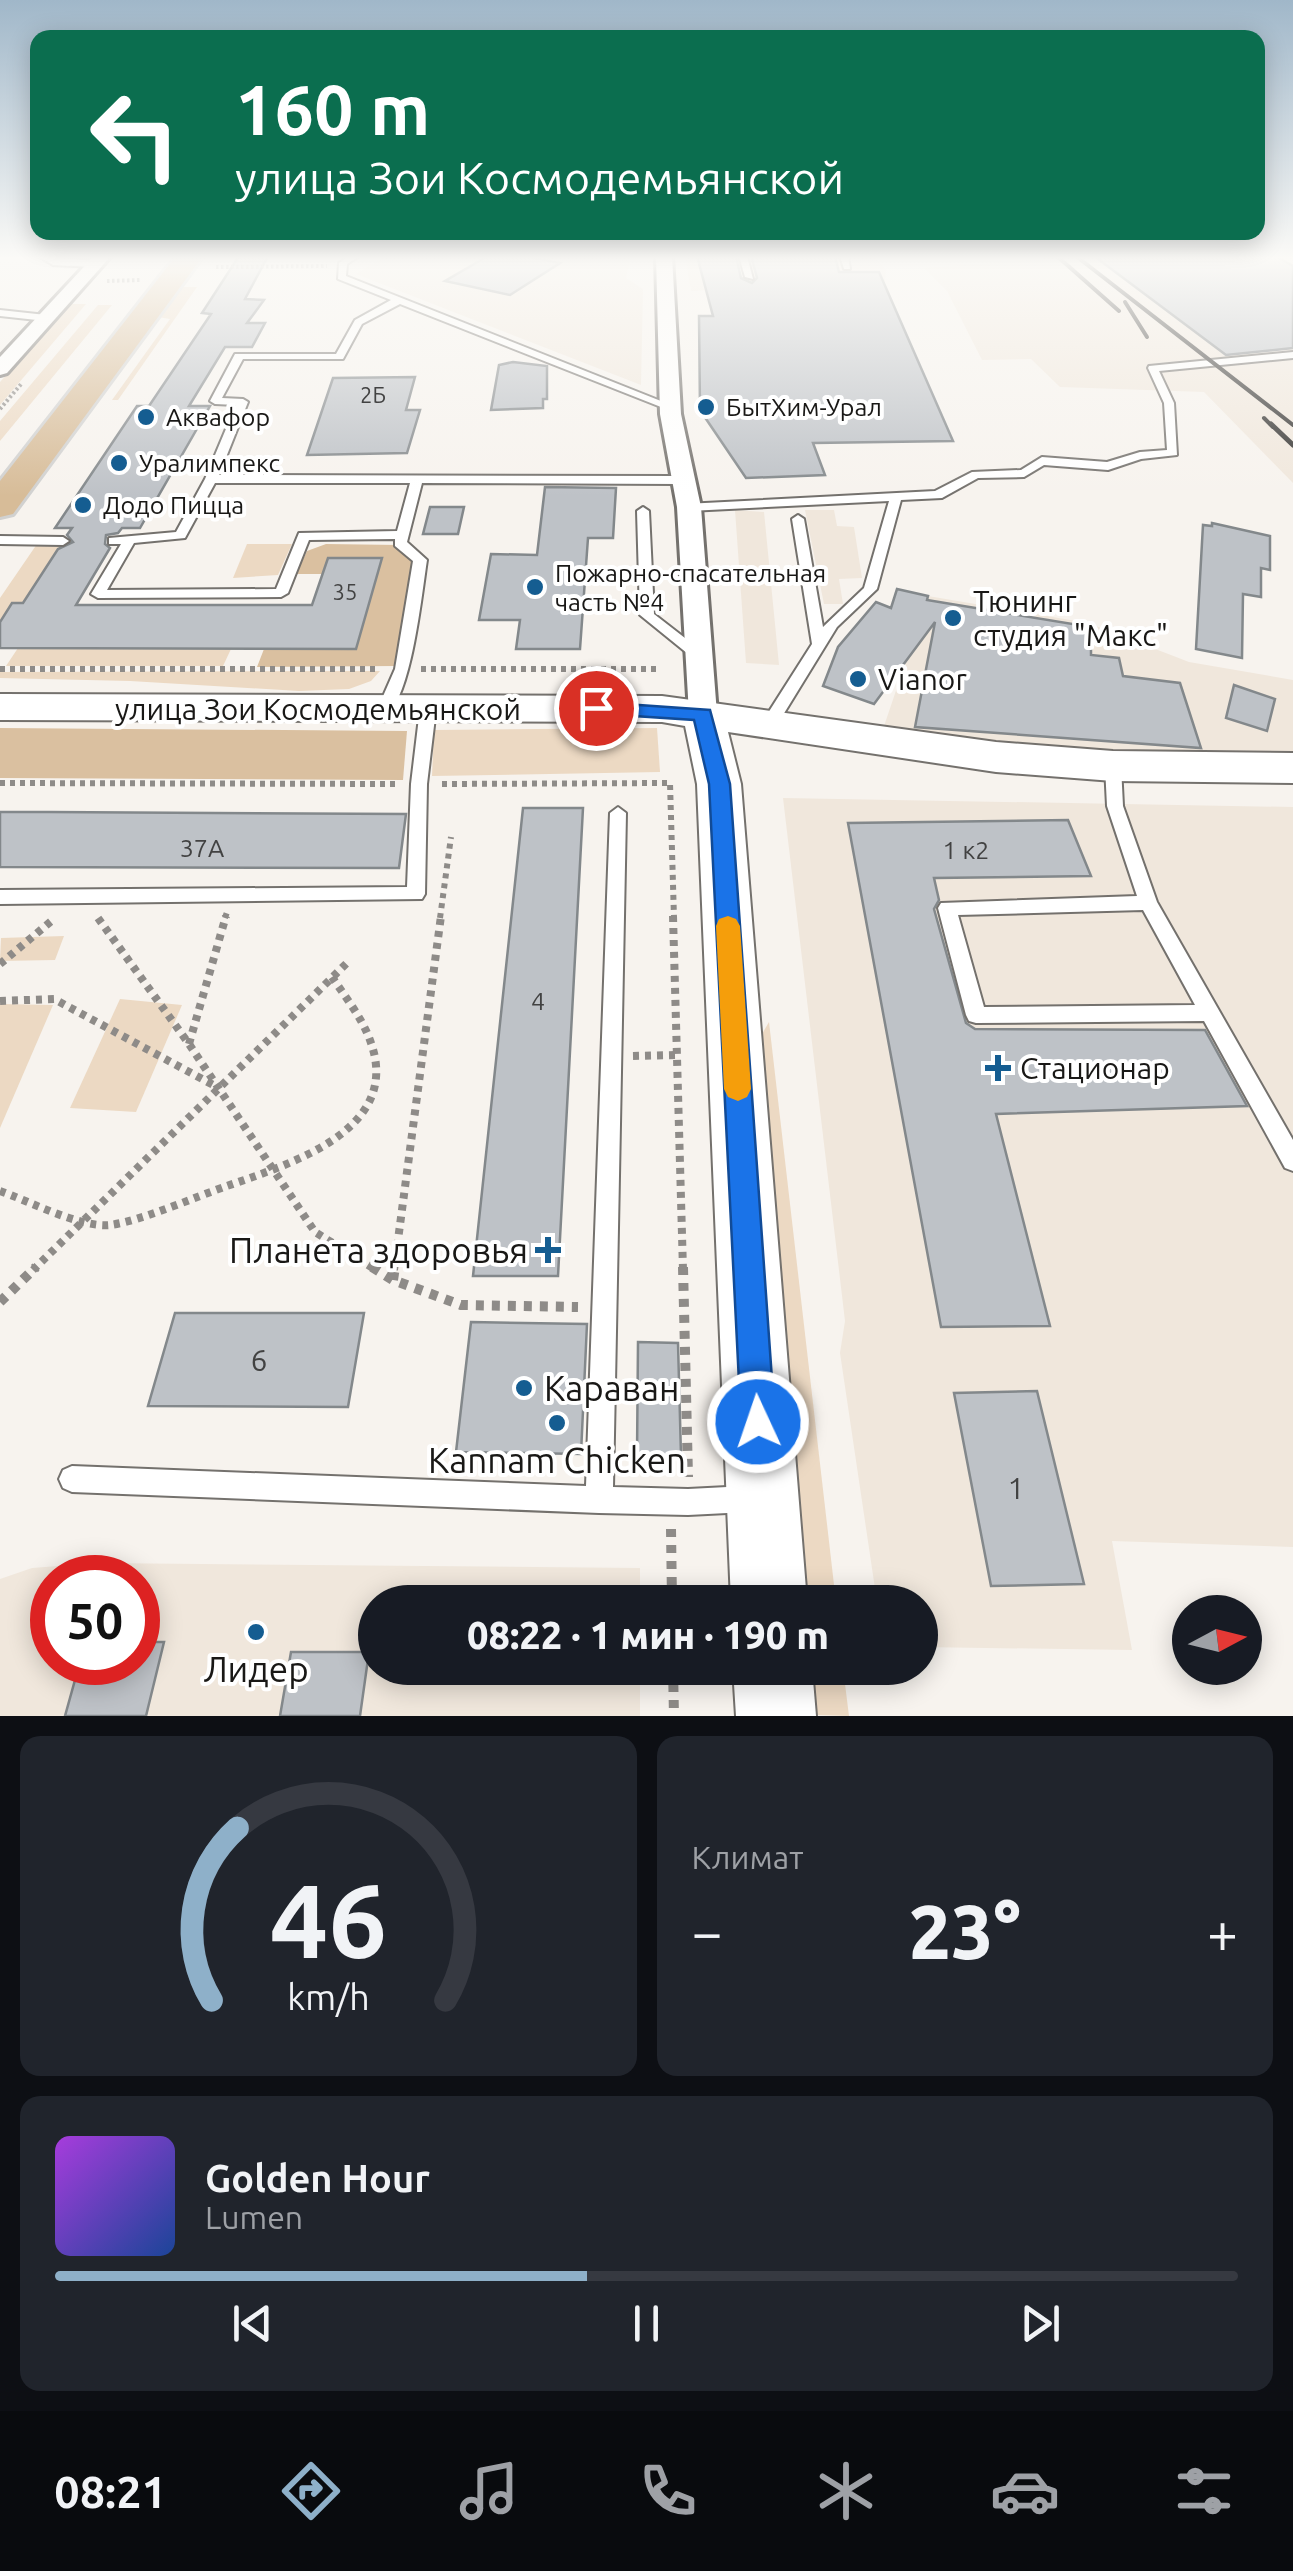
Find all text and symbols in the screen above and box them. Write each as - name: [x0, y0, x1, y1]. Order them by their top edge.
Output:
- icon: left: [70, 70, 200, 200]
- text: 160 m: [235, 70, 430, 148]
- text: улица Зои Космодемьянской: [235, 152, 844, 203]
- house number: 2Б: [360, 382, 386, 407]
- place label: БытХим-Урал: [726, 393, 882, 421]
- marker: БытХим-Урал: [695, 396, 717, 418]
- place label: Аквафор: [166, 403, 270, 431]
- marker: Аквафор: [135, 406, 157, 428]
- place label: Уралимпекс: [139, 449, 281, 477]
- marker: Уралимпекс: [108, 452, 130, 474]
- place label: Додо Пицца: [103, 491, 244, 519]
- marker: Додо Пицца: [72, 494, 94, 516]
- place label: Пожарно-спасательная часть №4: [555, 559, 826, 616]
- marker: Пожарно-спасательная часть №4: [524, 576, 546, 598]
- house number: 35: [333, 579, 357, 604]
- place label: Тюнинг студия "Макс": [973, 584, 1168, 652]
- marker: Тюнинг студия "Макс": [942, 607, 964, 629]
- place label: Vianor: [878, 662, 967, 696]
- pin: [554, 666, 639, 751]
- marker: Vianor: [847, 668, 869, 690]
- icon: arrive: [569, 681, 624, 736]
- street label: улица Зои Космодемьянской: [115, 692, 521, 726]
- house number: 37А: [180, 834, 224, 862]
- house number: 1 к2: [943, 836, 989, 864]
- house number: 4: [531, 987, 545, 1015]
- place label: Стационар: [1020, 1051, 1170, 1085]
- marker: Стационар: [985, 1055, 1011, 1081]
- place label: Планета здоровья: [229, 1230, 528, 1270]
- marker: Планета здоровья: [537, 1239, 559, 1261]
- house number: 6: [251, 1343, 267, 1377]
- place label: Караван: [544, 1368, 680, 1408]
- position arrow: [706, 1370, 810, 1474]
- marker: Караван: [513, 1377, 535, 1399]
- marker: Kannam Chicken: [546, 1412, 568, 1434]
- place label: Kannam Chicken: [428, 1440, 686, 1480]
- house number: 1: [1008, 1471, 1024, 1505]
- speed limit sign: 50: [30, 1555, 160, 1685]
- north arrow: [1172, 1595, 1262, 1685]
- map controls: [1172, 1595, 1262, 1685]
- text: 08:22 · 1 мин · 190 m: [467, 1614, 829, 1656]
- marker: Лидер: [245, 1621, 267, 1643]
- place label: Лидер: [203, 1649, 309, 1689]
- text: Климат: [692, 1839, 803, 1875]
- text: 46: [270, 1861, 387, 1978]
- text: 23°: [909, 1889, 1021, 1973]
- text: −: [692, 1901, 723, 1962]
- text: +: [1207, 1901, 1238, 1962]
- text: km/h: [287, 1977, 370, 2017]
- text: Golden Hour: [205, 2157, 430, 2199]
- text: Lumen: [205, 2199, 303, 2235]
- icon: previous: [225, 2296, 280, 2351]
- icon: pause: [619, 2296, 674, 2351]
- icon: next: [1013, 2296, 1068, 2351]
- icon: directions: [276, 2456, 346, 2526]
- icon: music: [454, 2456, 524, 2526]
- icon: phone: [633, 2456, 703, 2526]
- icon: climate: [811, 2456, 881, 2526]
- icon: car: [990, 2456, 1060, 2526]
- icon: filters: [1169, 2456, 1239, 2526]
- text: 08:21: [54, 2466, 167, 2517]

